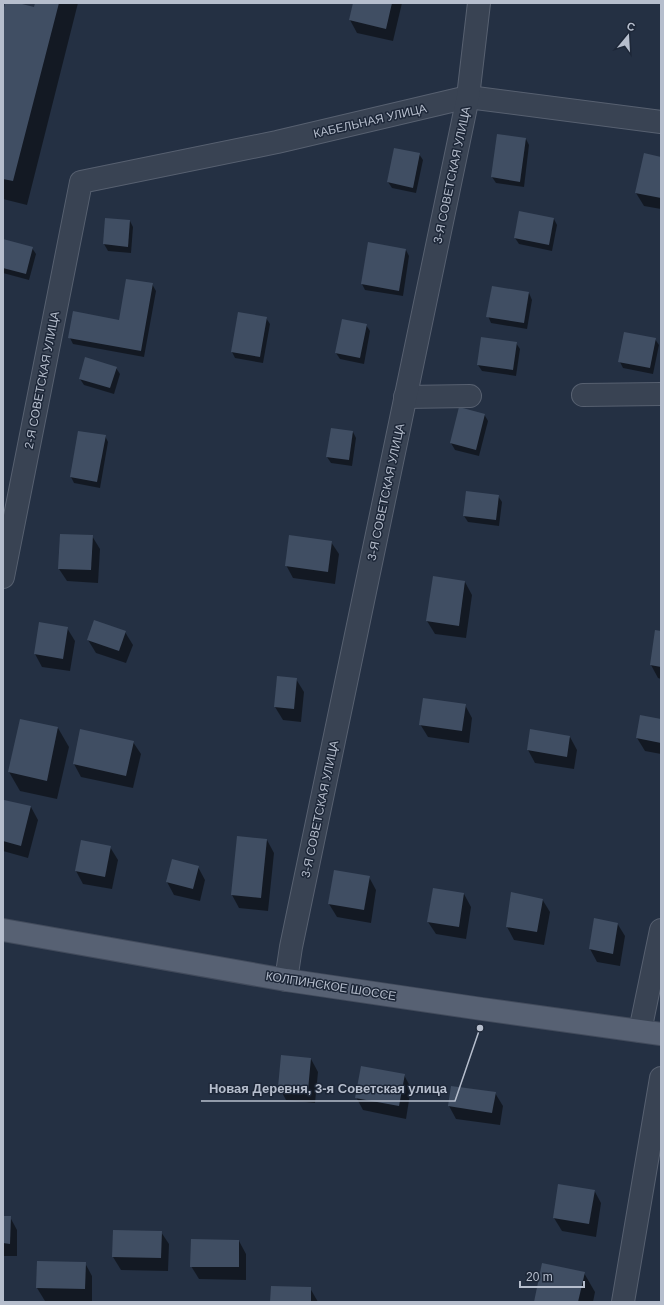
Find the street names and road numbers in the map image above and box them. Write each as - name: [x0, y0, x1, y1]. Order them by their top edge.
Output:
- street label: КАБЕЛЬНАЯ УЛИЦА: [312, 101, 428, 141]
- street label: 3-Я СОВЕТСКАЯ УЛИЦА: [431, 105, 473, 245]
- street label: 2-Я СОВЕТСКАЯ УЛИЦА: [22, 310, 62, 450]
- street label: 3-Я СОВЕТСКАЯ УЛИЦА: [365, 422, 407, 562]
- street label: 3-Я СОВЕТСКАЯ УЛИЦА: [299, 739, 341, 879]
- street label: КОЛПИНСКОЕ ШОССЕ: [265, 969, 397, 1003]

